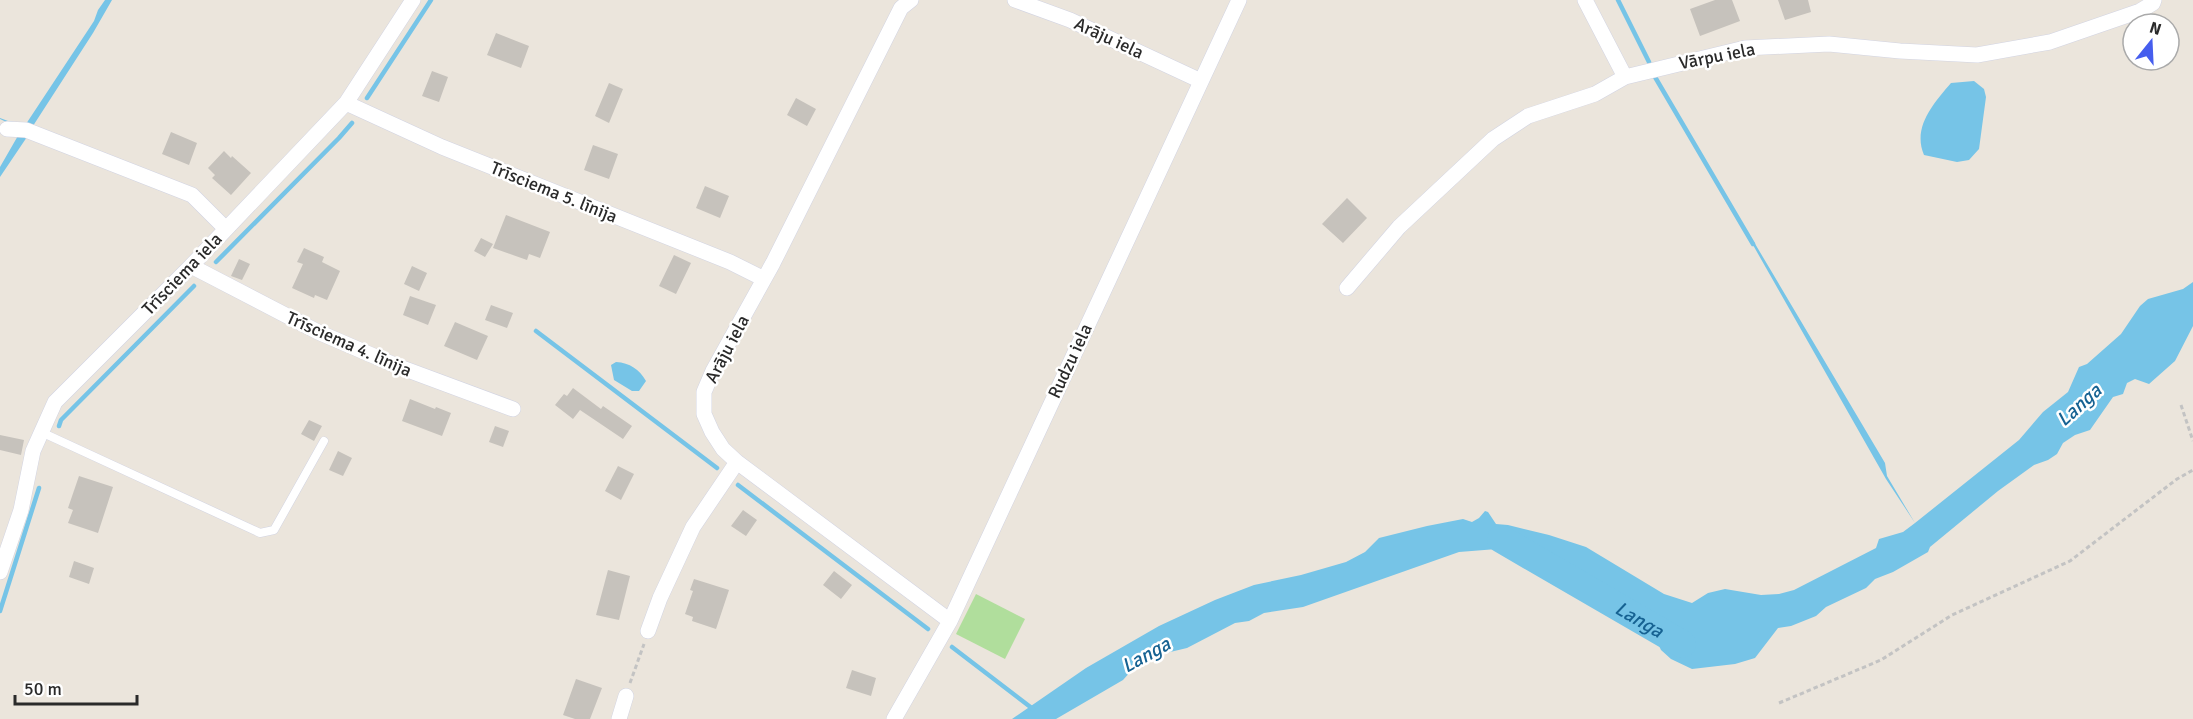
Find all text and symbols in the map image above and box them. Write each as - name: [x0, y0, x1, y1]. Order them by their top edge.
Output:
- street label: Arāju iela: [1071, 12, 1147, 64]
- north arrow: [2121, 12, 2181, 72]
- text: N: [2147, 17, 2164, 40]
- street label: Vārpu iela: [1677, 38, 1757, 74]
- street label: Trīsciema 5. līnija: [487, 157, 621, 227]
- street label: Trīsciema iela: [137, 228, 227, 320]
- street label: Trīsciema 4. līnija: [283, 306, 415, 382]
- street label: Arāju iela: [700, 311, 754, 387]
- street label: Rudzu iela: [1043, 320, 1097, 402]
- water label: Langa: [2051, 378, 2107, 432]
- water label: Langa: [1611, 595, 1669, 644]
- water label: Langa: [1117, 631, 1176, 679]
- scale bar: [15, 668, 136, 706]
- text: 50 m: [24, 678, 62, 700]

